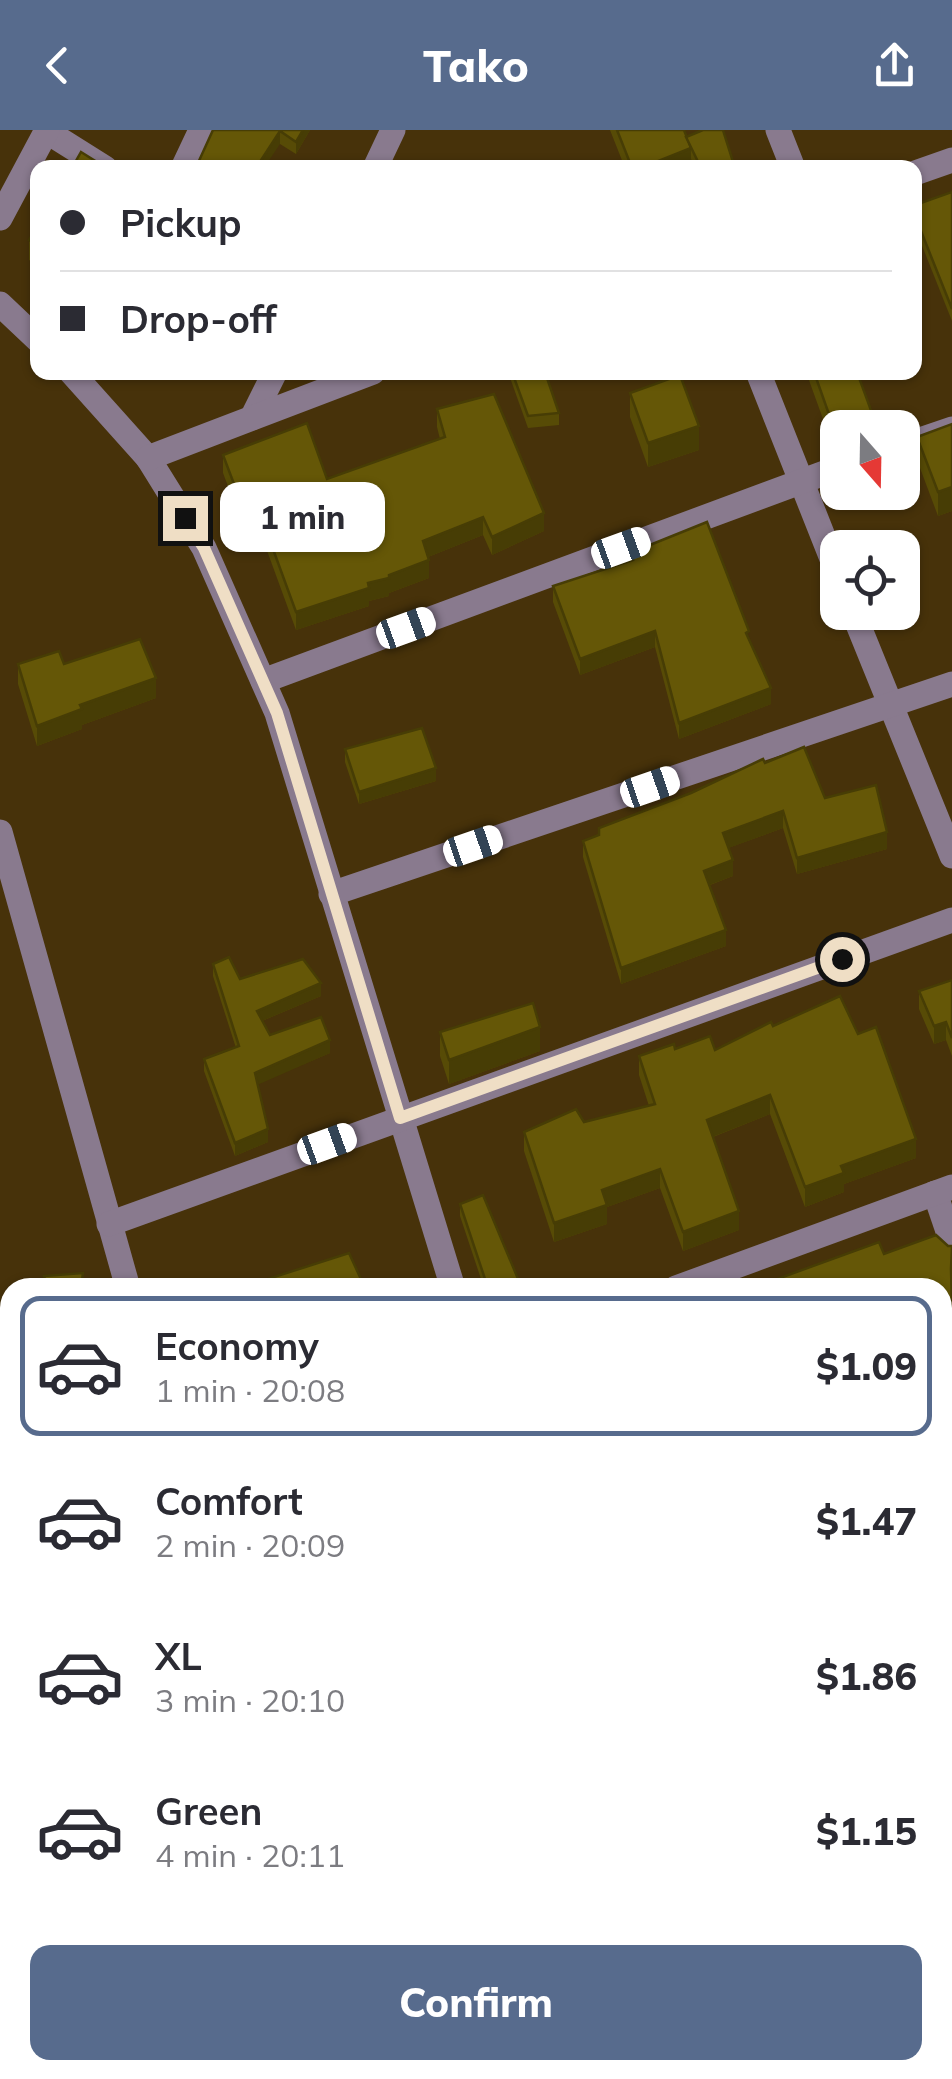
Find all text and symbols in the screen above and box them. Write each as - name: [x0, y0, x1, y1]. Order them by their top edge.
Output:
- text: Tako: [423, 37, 529, 93]
- icon: back: [30, 38, 85, 93]
- icon: share: [867, 38, 922, 93]
- text: Pickup: [120, 199, 242, 247]
- text: Drop-off: [120, 295, 277, 343]
- north arrow: [820, 410, 920, 510]
- map controls: [820, 410, 920, 630]
- callout: 1 min: [220, 483, 385, 553]
- route end: [163, 496, 208, 541]
- text: 1 min: [260, 497, 345, 537]
- car: [588, 524, 654, 572]
- button: locate: [820, 530, 920, 630]
- car: [373, 604, 439, 652]
- car: [617, 763, 683, 811]
- car: [440, 822, 506, 870]
- route start: [820, 937, 865, 982]
- car: [294, 1120, 360, 1168]
- icon: car: [35, 1321, 125, 1411]
- text: Economy: [155, 1322, 319, 1370]
- text: $1.09: [816, 1342, 917, 1390]
- text: 1 min · 20:08: [155, 1370, 345, 1410]
- icon: car: [35, 1476, 125, 1566]
- text: Comfort: [155, 1477, 303, 1525]
- text: $1.47: [816, 1497, 917, 1545]
- text: 2 min · 20:09: [155, 1525, 345, 1565]
- icon: car: [35, 1631, 125, 1721]
- text: XL: [155, 1632, 202, 1680]
- text: $1.86: [816, 1652, 917, 1700]
- text: 3 min · 20:10: [155, 1680, 345, 1720]
- icon: car: [35, 1786, 125, 1876]
- text: Green: [155, 1787, 262, 1835]
- text: $1.15: [816, 1807, 917, 1855]
- text: 4 min · 20:11: [155, 1835, 345, 1875]
- button: Confirm: [30, 1945, 922, 2060]

